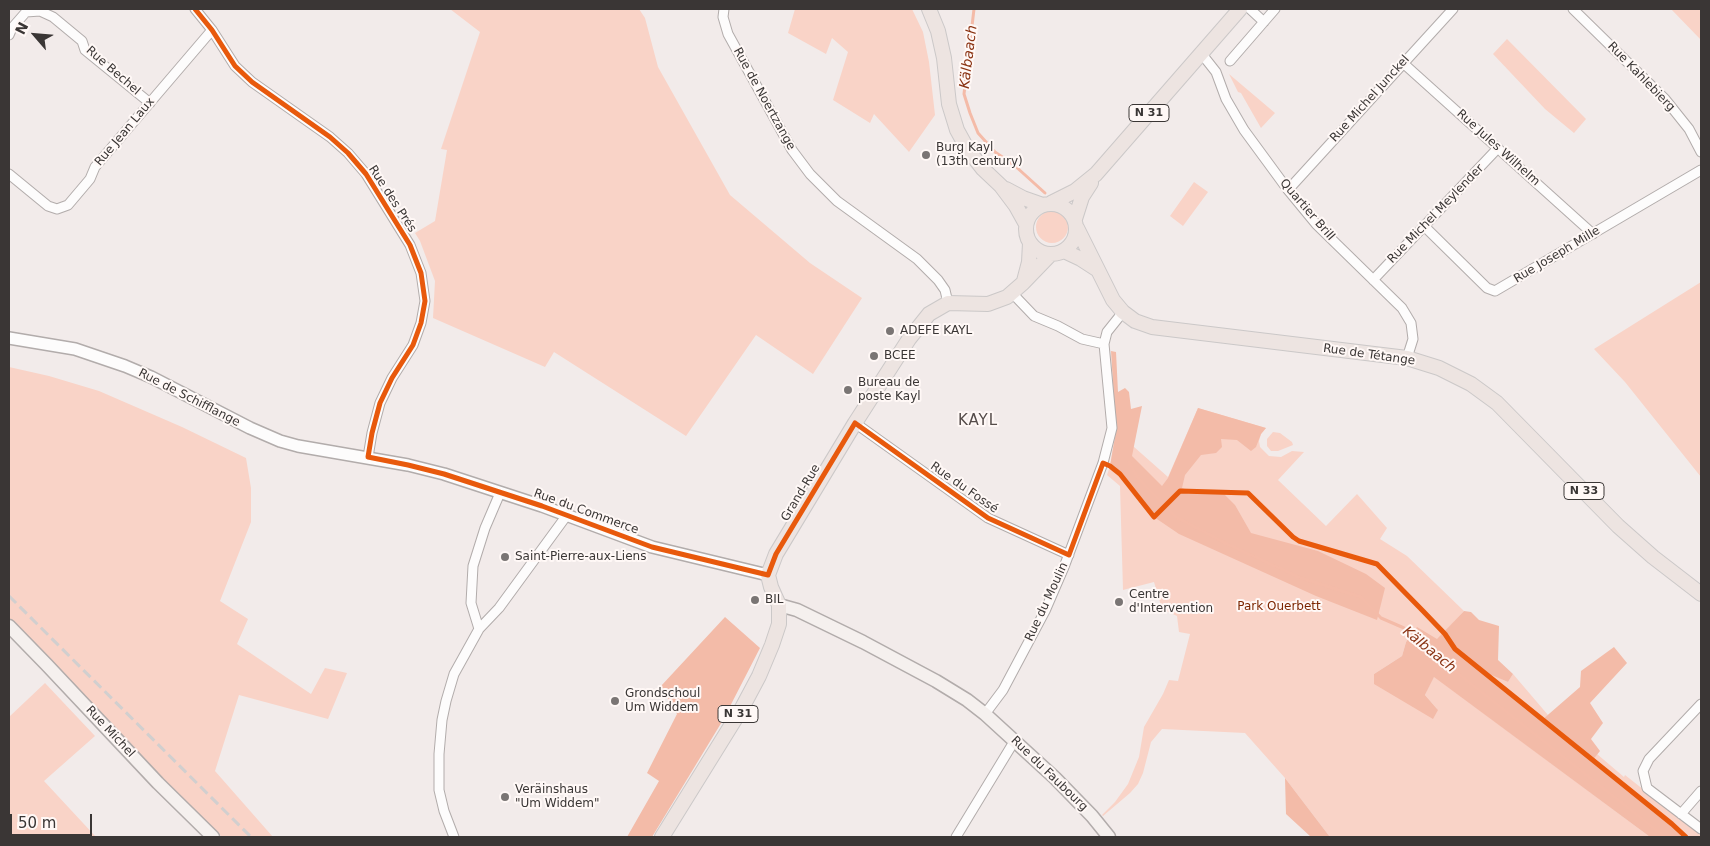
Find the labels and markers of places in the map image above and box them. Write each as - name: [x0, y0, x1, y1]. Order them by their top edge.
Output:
- place label: Burg Kayl (13th century): [936, 141, 1023, 169]
- marker: Burg Kayl (13th century): [920, 149, 932, 161]
- place label: ADEFE KAYL: [900, 324, 972, 338]
- marker: ADEFE KAYL: [884, 325, 896, 337]
- place label: BCEE: [884, 349, 916, 363]
- marker: BCEE: [868, 350, 880, 362]
- place label: Bureau de poste Kayl: [858, 376, 921, 404]
- marker: Bureau de poste Kayl: [842, 384, 854, 396]
- place label: Saint-Pierre-aux-Liens: [515, 550, 646, 564]
- marker: Saint-Pierre-aux-Liens: [499, 551, 511, 563]
- place label: Centre d'Intervention: [1129, 588, 1213, 616]
- place label: BIL: [765, 593, 783, 607]
- marker: BIL: [749, 594, 761, 606]
- marker: Centre d'Intervention: [1113, 596, 1125, 608]
- place label: Grondschoul Um Widdem: [625, 687, 700, 715]
- marker: Grondschoul Um Widdem: [609, 695, 621, 707]
- place label: Veräinshaus "Um Widdem": [515, 783, 600, 811]
- marker: Veräinshaus "Um Widdem": [499, 791, 511, 803]

